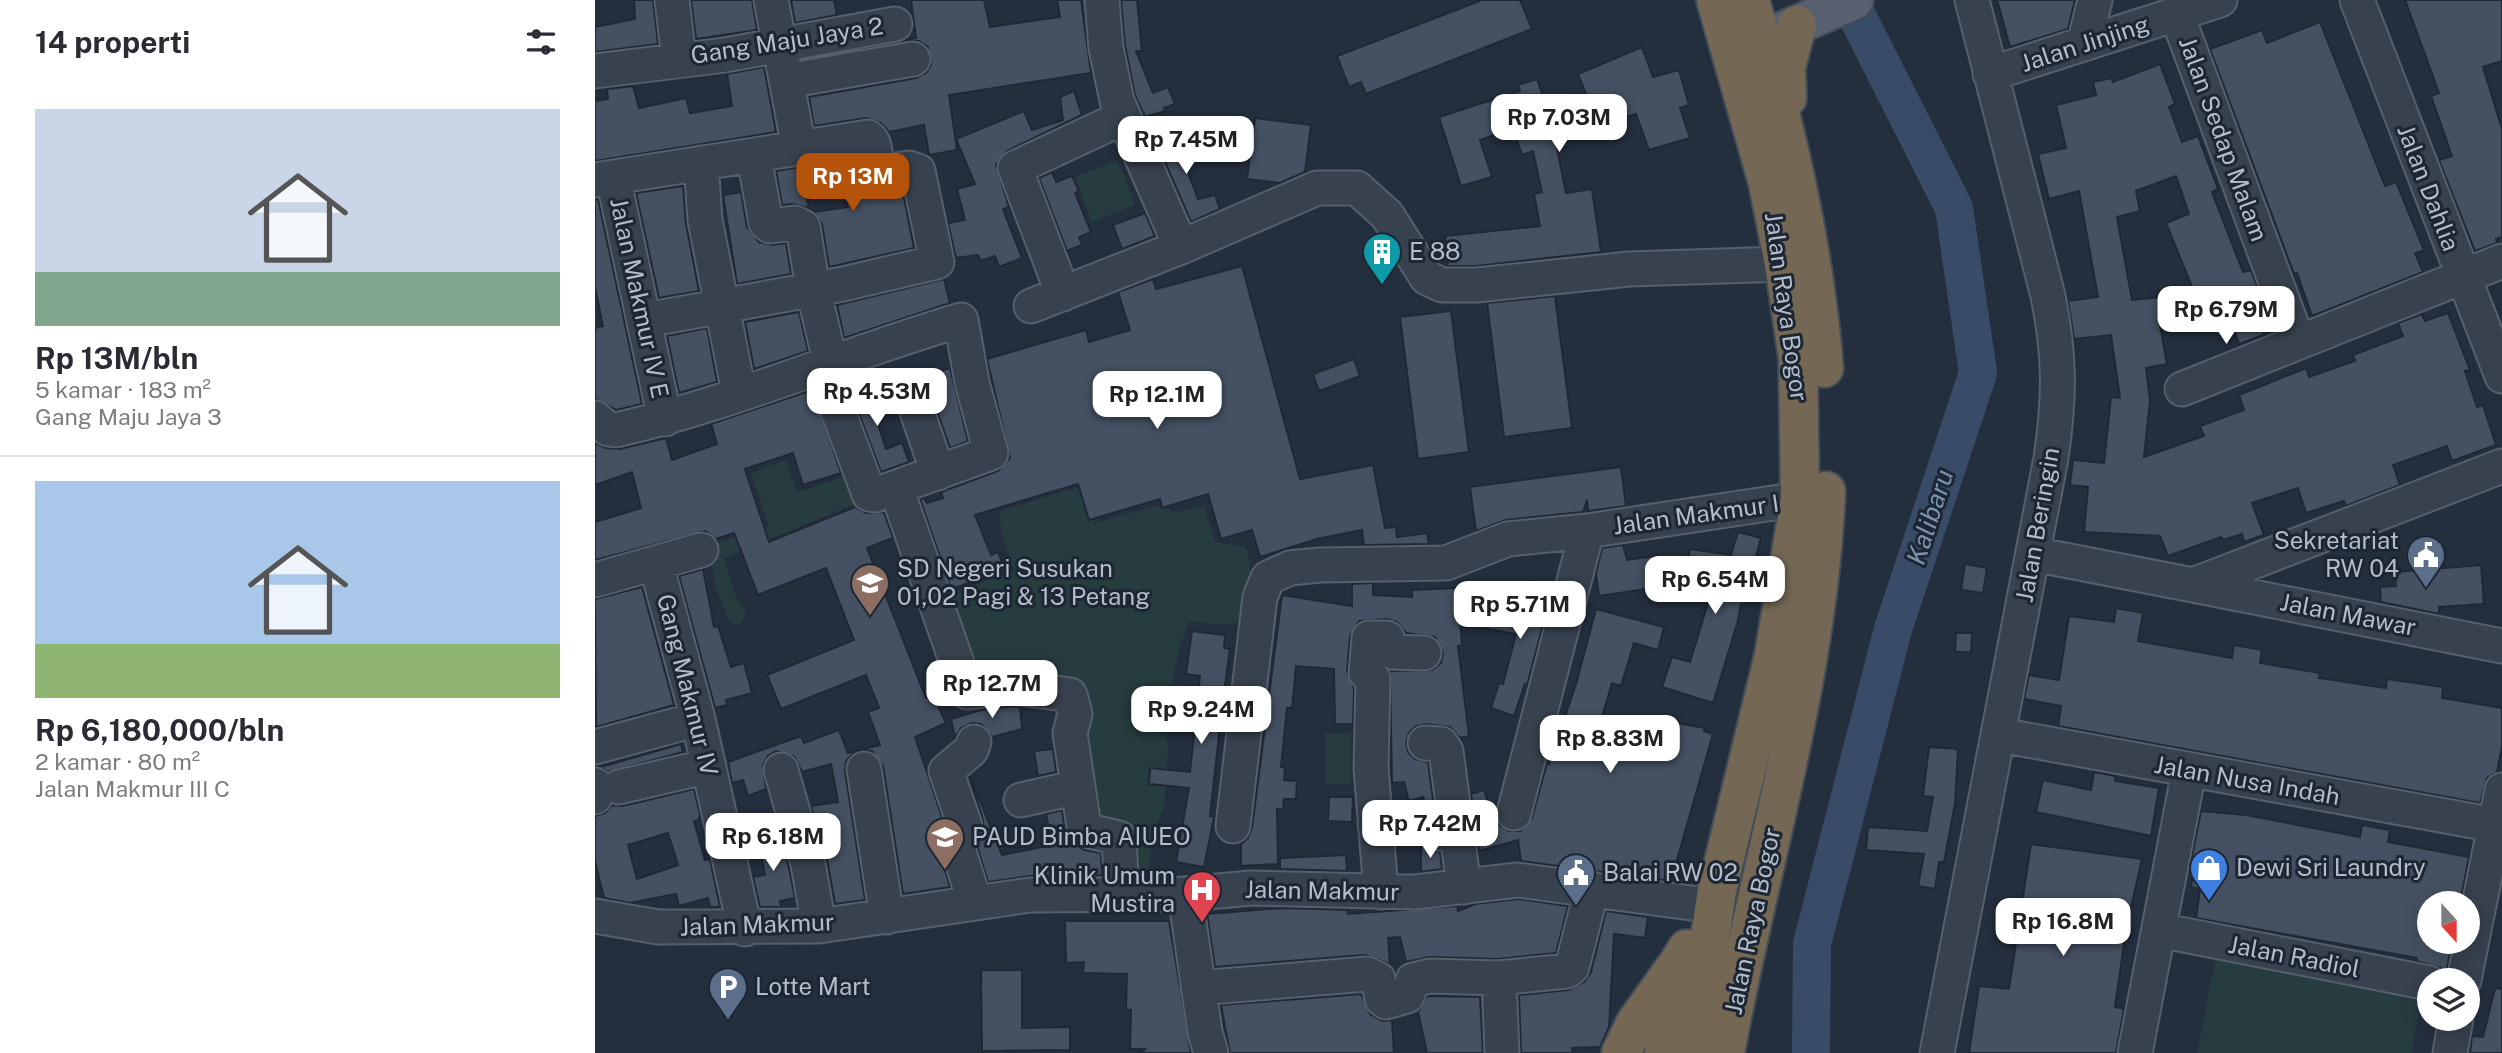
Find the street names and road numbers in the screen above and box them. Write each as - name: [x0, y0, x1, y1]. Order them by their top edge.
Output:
- street label: Jalan Jinjing: [2017, 9, 2152, 77]
- street label: Gang Maju Jaya 2: [689, 11, 885, 69]
- street label: Jalan Sedap Malam: [2174, 33, 2274, 245]
- street label: Jalan Dahlia: [2392, 121, 2466, 255]
- street label: Jalan Makmur IV E: [605, 195, 675, 401]
- street label: Jalan Raya Bogor: [1760, 211, 1814, 403]
- street label: Jalan Beringin: [2010, 445, 2064, 604]
- street label: Jalan Makmur I: [1611, 488, 1781, 540]
- street label: Jalan Mawar: [2278, 587, 2419, 641]
- street label: Gang Makmur IV: [652, 591, 724, 779]
- street label: Jalan Nusa Indah: [2152, 750, 2342, 810]
- street label: Jalan Raya Bogor: [1719, 825, 1786, 1017]
- street label: Jalan Makmur: [1244, 875, 1400, 905]
- street label: Jalan Makmur: [679, 907, 835, 941]
- street label: Jalan Radiol: [2226, 930, 2362, 982]

